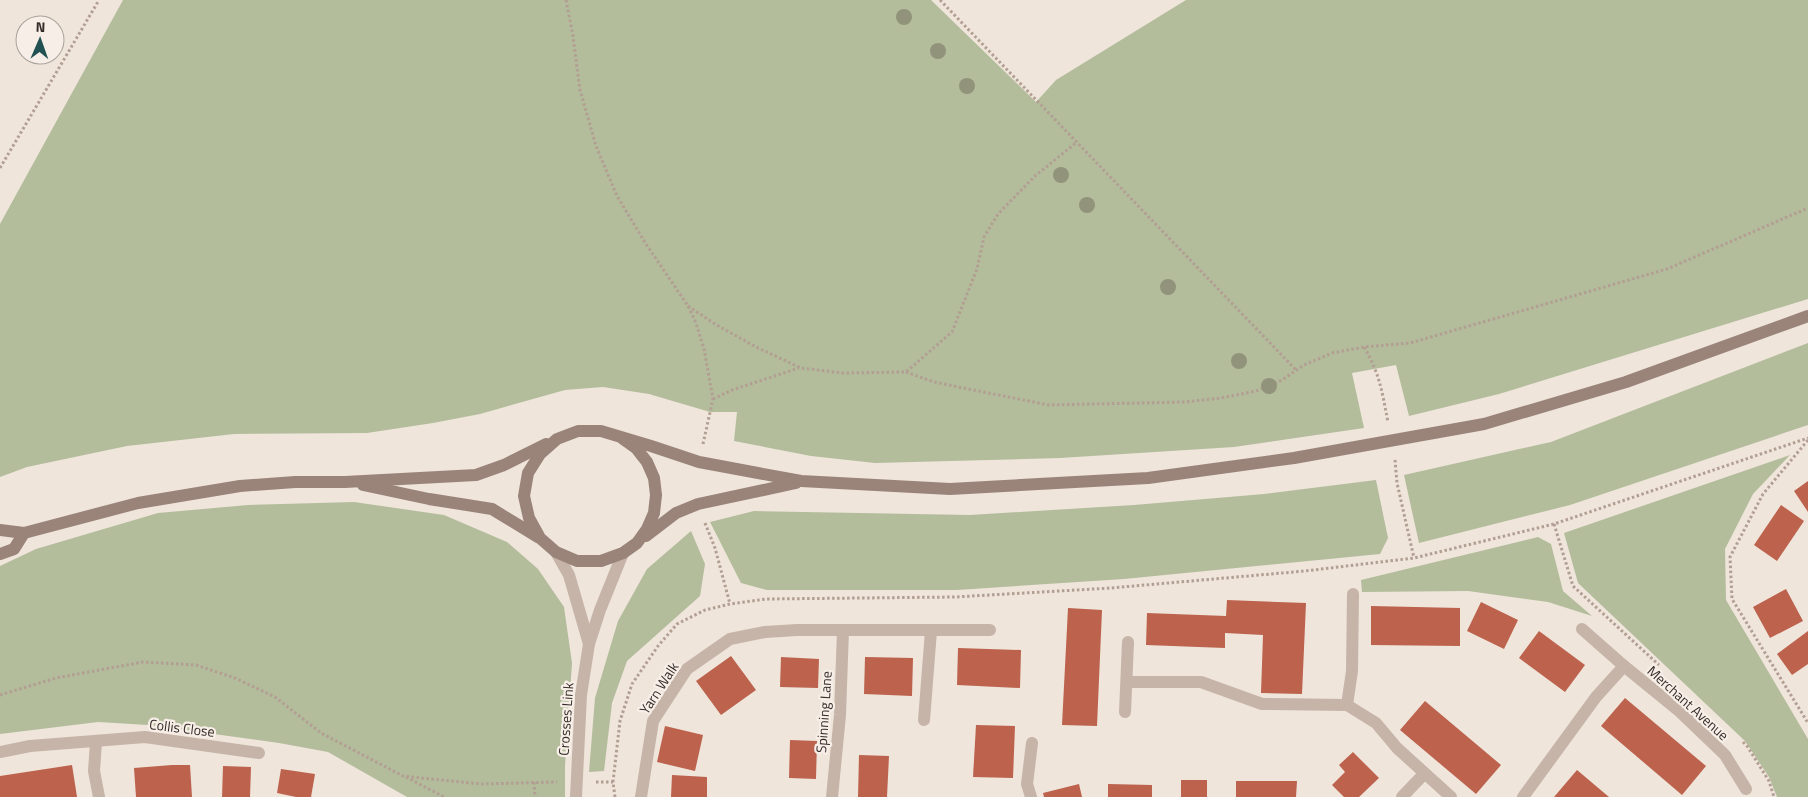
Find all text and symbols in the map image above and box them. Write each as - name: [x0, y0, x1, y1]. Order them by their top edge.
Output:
- north arrow: [15, 15, 65, 65]
- text: N: [35, 16, 46, 37]
- street label: Yarn Walk: [634, 657, 683, 718]
- street label: Merchant Avenue: [1643, 660, 1734, 745]
- street label: Spinning Lane: [810, 670, 837, 754]
- street label: Crosses Link: [552, 681, 579, 756]
- street label: Collis Close: [148, 713, 216, 742]

